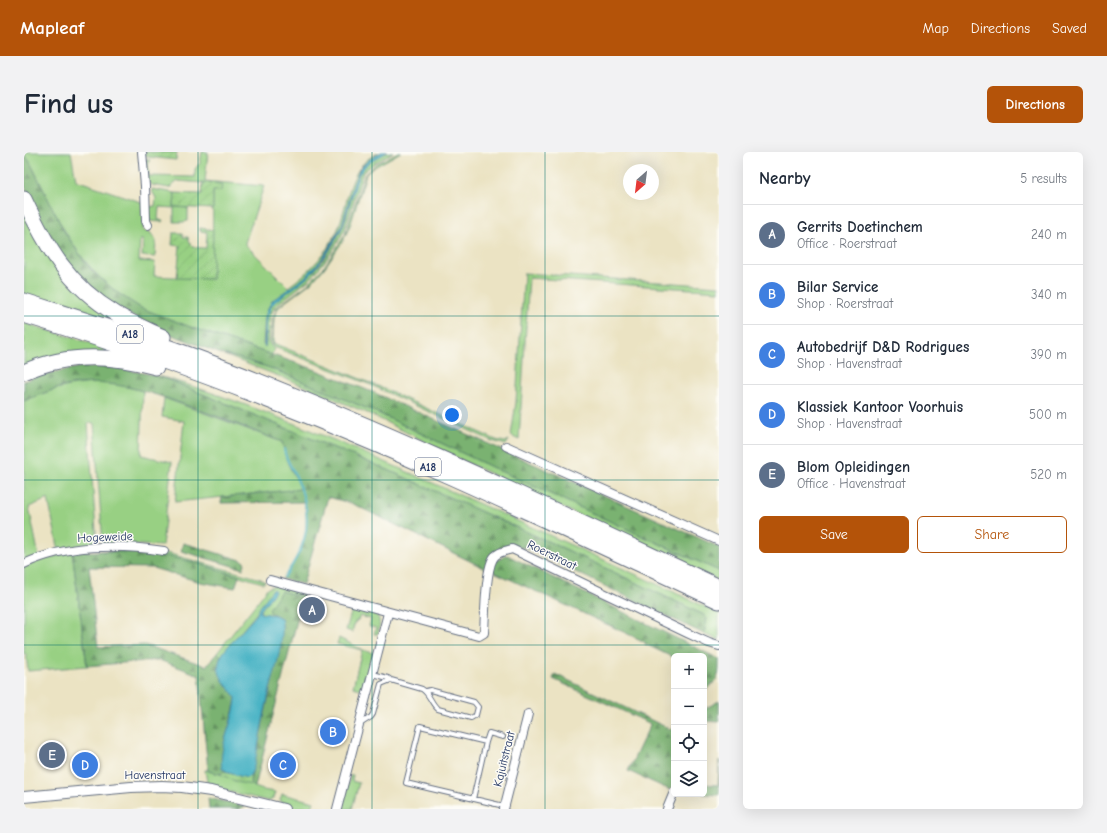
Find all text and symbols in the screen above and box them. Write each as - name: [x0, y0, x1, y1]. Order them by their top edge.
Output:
- text: Mapleaf: [20, 17, 84, 39]
- text: Map: [922, 20, 949, 37]
- text: Directions: [971, 20, 1030, 37]
- text: Saved: [1052, 20, 1087, 37]
- button: Directions: [987, 86, 1083, 123]
- text: Find us: [24, 88, 113, 120]
- north arrow: [623, 164, 659, 200]
- text: Nearby: [759, 169, 810, 188]
- text: 5 results: [1020, 171, 1067, 186]
- text: Gerrits Doetinchem: [797, 218, 923, 236]
- text: A: [768, 227, 776, 242]
- text: 240 m: [1031, 227, 1067, 242]
- text: Office · Roerstraat: [797, 236, 897, 251]
- text: Bilar Service: [797, 278, 878, 296]
- text: B: [768, 287, 776, 302]
- text: 340 m: [1031, 287, 1067, 302]
- text: Shop · Roerstraat: [797, 296, 893, 311]
- road number: A18: [117, 325, 143, 343]
- text: Autobedrijf D&D Rodrigues: [797, 338, 969, 356]
- text: C: [768, 347, 776, 362]
- text: 390 m: [1031, 347, 1067, 362]
- text: Shop · Havenstraat: [797, 356, 902, 371]
- text: Klassiek Kantoor Voorhuis: [797, 398, 963, 416]
- your location: [442, 405, 462, 425]
- text: D: [768, 407, 776, 422]
- text: 500 m: [1029, 407, 1067, 422]
- text: Shop · Havenstraat: [797, 416, 902, 431]
- road number: A18: [415, 458, 441, 476]
- text: Blom Opleidingen: [797, 458, 910, 476]
- text: E: [768, 467, 776, 482]
- text: 520 m: [1030, 467, 1067, 482]
- text: Office · Havenstraat: [797, 476, 905, 491]
- button: Save: [759, 516, 909, 553]
- button: Share: [917, 516, 1067, 553]
- street label: Hogeweide: [77, 529, 133, 545]
- street label: Roerstraat: [525, 537, 579, 573]
- pin: A: [299, 595, 325, 625]
- map controls: [671, 653, 707, 797]
- button: +: [671, 653, 707, 689]
- button: −: [671, 689, 707, 725]
- pin: B: [320, 717, 346, 747]
- button: locate: [671, 725, 707, 761]
- street label: Kajuitstraat: [490, 729, 518, 788]
- pin: E: [39, 740, 65, 770]
- pin: D: [72, 750, 98, 780]
- pin: C: [270, 750, 296, 780]
- button: layers: [671, 761, 707, 797]
- street label: Havenstraat: [124, 768, 186, 782]

